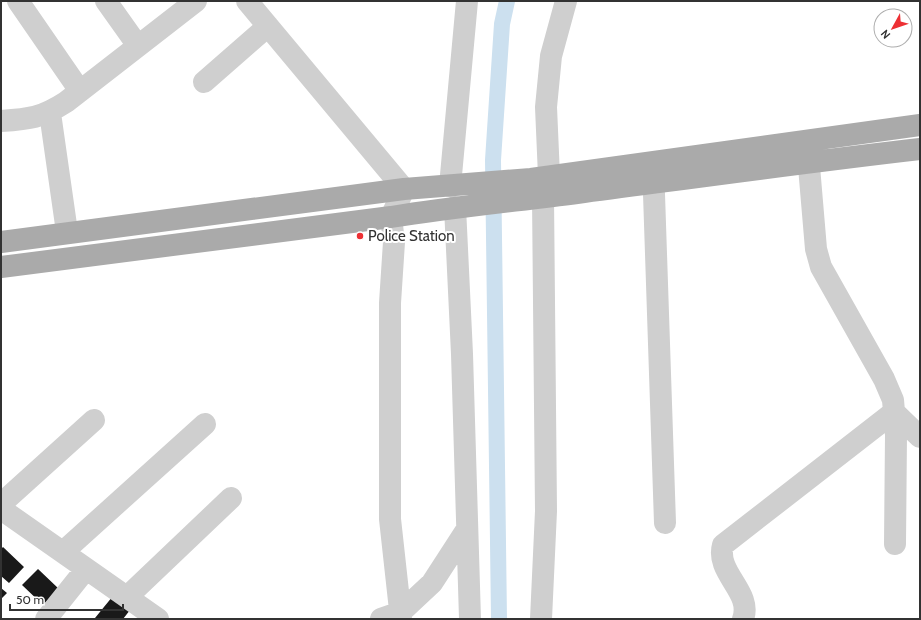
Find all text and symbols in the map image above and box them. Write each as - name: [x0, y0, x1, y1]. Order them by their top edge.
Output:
- north arrow: [873, 8, 913, 48]
- text: N: [877, 27, 893, 42]
- place label: Police Station: [368, 227, 455, 245]
- marker: Police Station: [355, 231, 365, 241]
- scale bar: [10, 586, 123, 612]
- text: 50 m: [16, 592, 44, 607]

